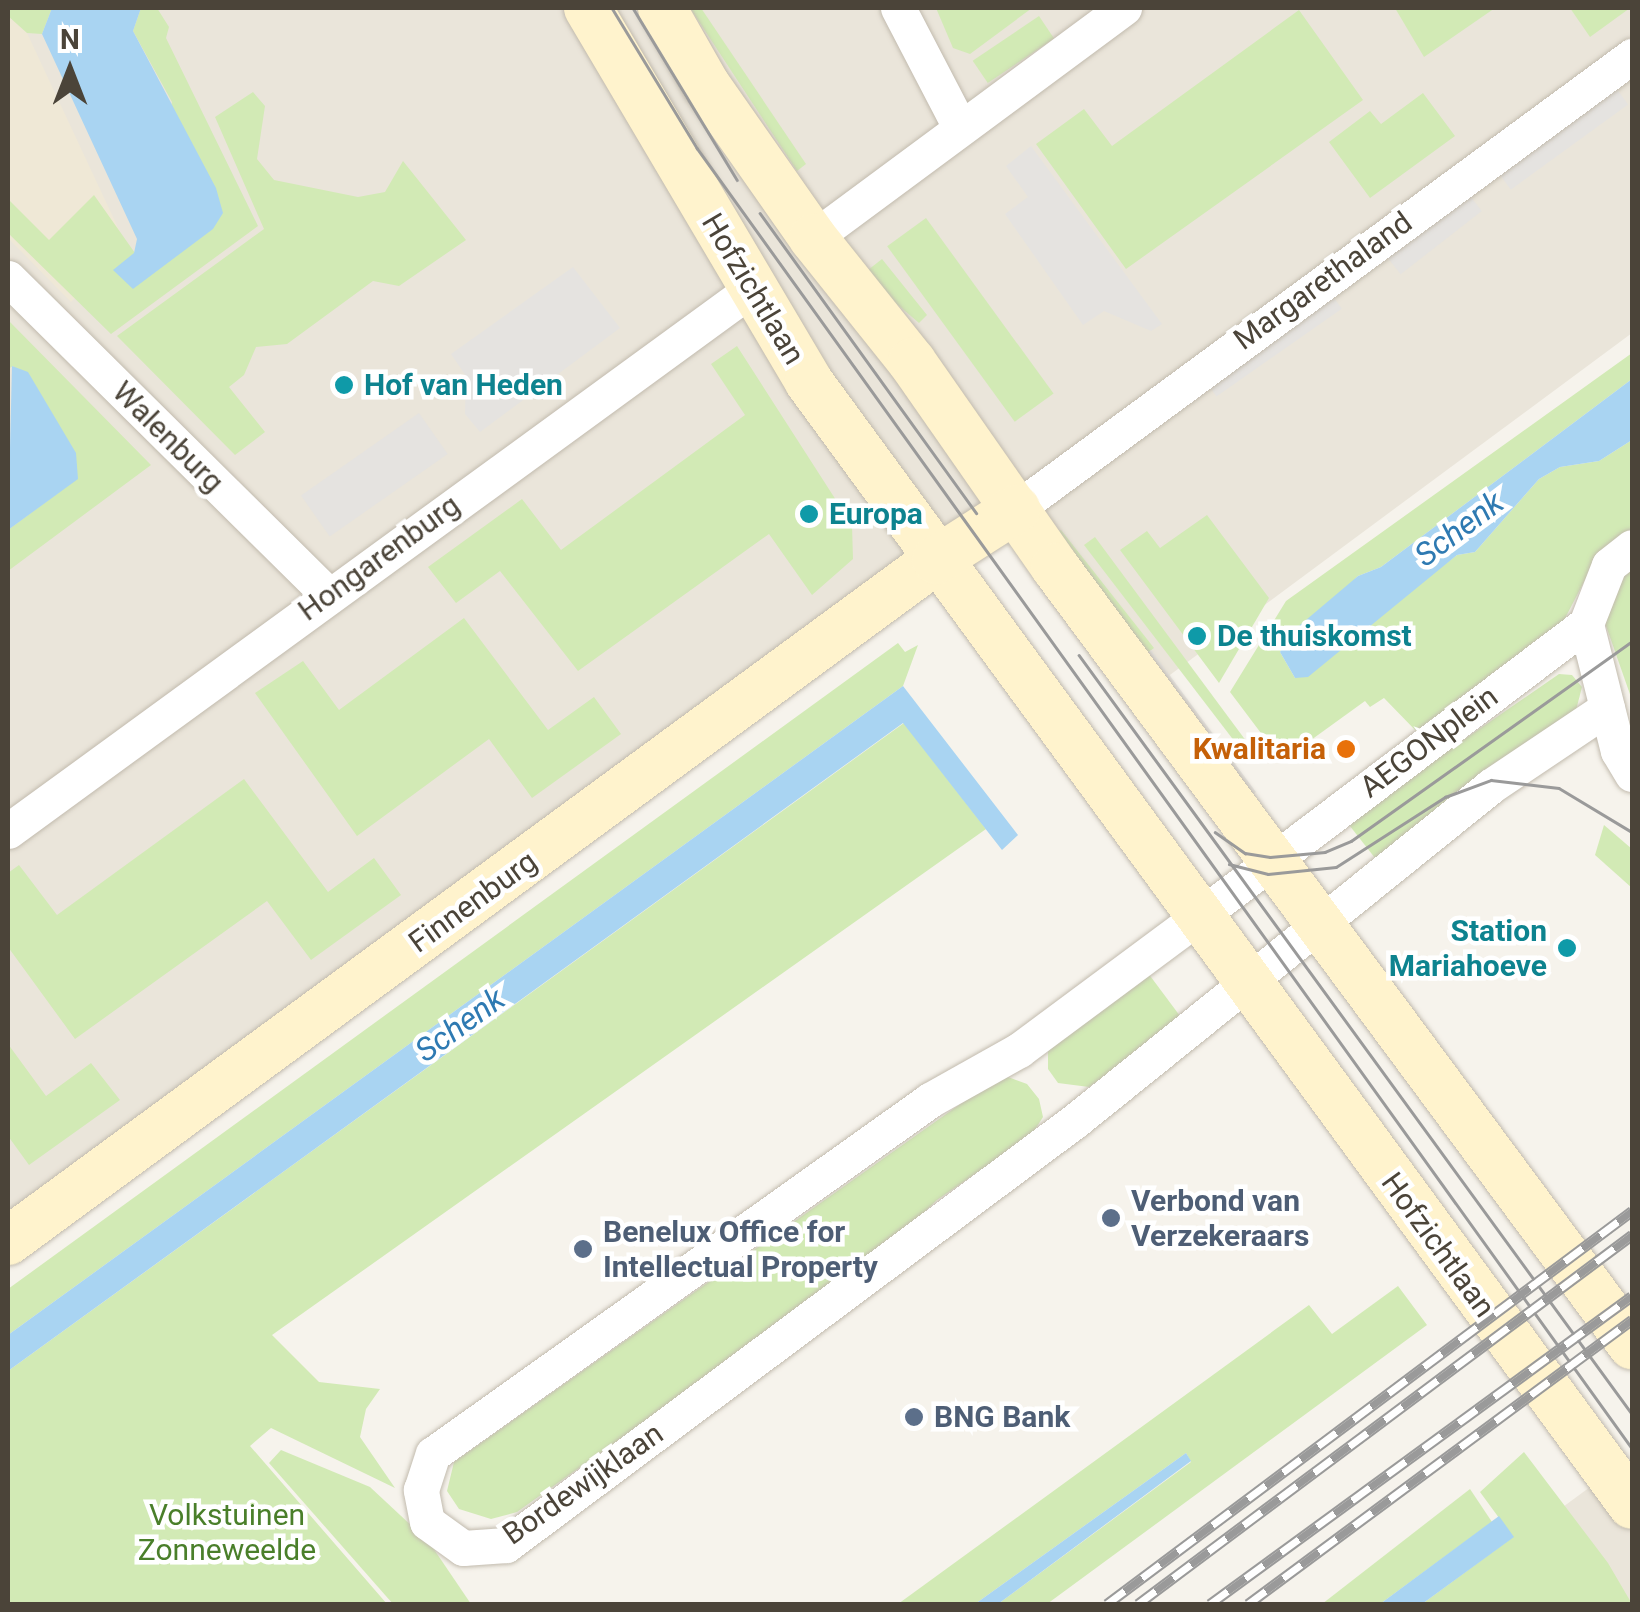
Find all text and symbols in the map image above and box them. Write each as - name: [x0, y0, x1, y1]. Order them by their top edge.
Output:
- north arrow: [20, 20, 120, 120]
- text: N: [60, 23, 80, 56]
- street label: Margarethaland: [1227, 204, 1419, 358]
- street label: Hofzichtlaan: [694, 207, 812, 371]
- place label: Hof van Heden: [364, 367, 563, 403]
- street label: Walenburg: [105, 374, 231, 500]
- marker: Hof van Heden: [333, 374, 355, 396]
- water label: Schenk: [1407, 483, 1511, 575]
- street label: Hongarenburg: [291, 487, 467, 629]
- place label: Europa: [829, 496, 923, 532]
- marker: Europa: [798, 503, 820, 525]
- place label: De thuiskomst: [1217, 618, 1412, 654]
- marker: De thuiskomst: [1186, 625, 1208, 647]
- street label: AEGONplein: [1353, 679, 1505, 805]
- place label: Kwalitaria: [1193, 731, 1326, 767]
- marker: Kwalitaria: [1335, 738, 1357, 760]
- street label: Finnenburg: [402, 843, 544, 961]
- place label: Station Mariahoeve: [1389, 913, 1547, 984]
- marker: Station Mariahoeve: [1556, 937, 1578, 959]
- water label: Schenk: [408, 980, 512, 1070]
- street label: Hofzichtlaan: [1374, 1166, 1502, 1324]
- place label: Verbond van Verzekeraars: [1131, 1183, 1309, 1254]
- marker: Verbond van Verzekeraars: [1100, 1207, 1122, 1229]
- place label: Benelux Office for Intellectual Property: [603, 1214, 878, 1284]
- marker: Benelux Office for Intellectual Property: [572, 1238, 594, 1260]
- place label: BNG Bank: [934, 1399, 1070, 1435]
- marker: BNG Bank: [903, 1406, 925, 1428]
- street label: Bordewijklaan: [496, 1416, 670, 1552]
- park label: Volkstuinen Zonneweelde: [138, 1497, 316, 1568]

